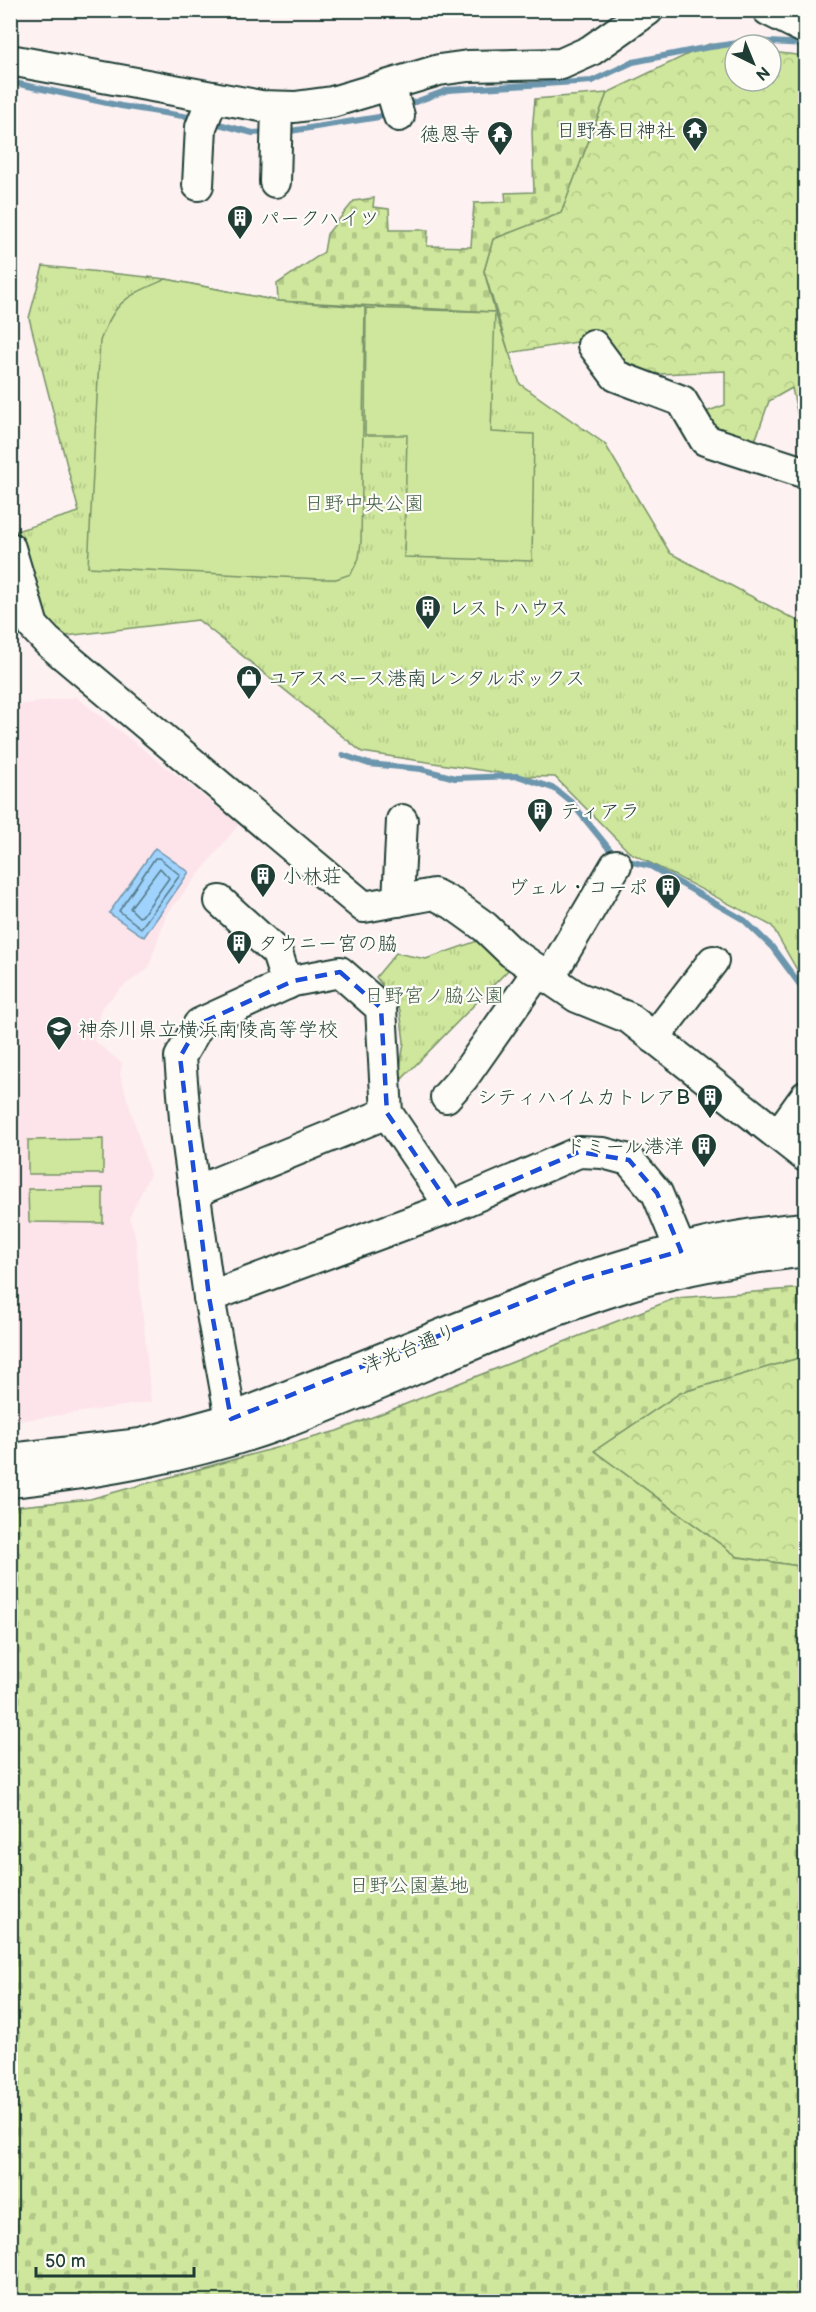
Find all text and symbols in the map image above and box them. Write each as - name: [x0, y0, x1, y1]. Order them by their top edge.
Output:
- north arrow: [723, 33, 783, 93]
- text: N: [751, 62, 773, 84]
- temple icon: 日野春日神社: [680, 115, 710, 153]
- temple icon: 徳恩寺: [485, 119, 515, 157]
- place label: 日野春日神社: [556, 119, 676, 143]
- place label: 徳恩寺: [420, 123, 480, 147]
- building icon: パークハイツ: [225, 203, 255, 241]
- place label: パークハイツ: [260, 207, 380, 231]
- park label: 日野中央公園: [304, 492, 424, 516]
- building icon: レストハウス: [413, 593, 443, 631]
- place label: レストハウス: [448, 597, 568, 621]
- shop icon: ユアスペース港南レンタルボックス: [234, 663, 264, 701]
- place label: ユアスペース港南レンタルボックス: [268, 667, 585, 691]
- building icon: ティアラ: [525, 796, 555, 834]
- place label: ティアラ: [560, 800, 640, 824]
- building icon: 小林荘: [248, 861, 278, 899]
- place label: 小林荘: [282, 865, 342, 889]
- building icon: ヴェル・コーポ: [653, 872, 683, 910]
- place label: ヴェル・コーポ: [508, 876, 648, 900]
- building icon: タウニー宮の脇: [224, 928, 254, 966]
- place label: タウニー宮の脇: [258, 932, 398, 956]
- park label: 日野宮ノ脇公園: [364, 984, 504, 1008]
- school or university icon: 神奈川県立横浜南陵高等学校: [44, 1014, 74, 1052]
- place label: 神奈川県立横浜南陵高等学校: [78, 1018, 338, 1042]
- building icon: シティハイムカトレアB: [695, 1082, 725, 1120]
- place label: シティハイムカトレアB: [477, 1086, 690, 1110]
- building icon: ドミール港洋: [689, 1131, 719, 1169]
- place label: ドミール港洋: [566, 1135, 684, 1159]
- street label: 洋光台通り: [359, 1319, 460, 1379]
- park label: 日野公園墓地: [349, 1874, 469, 1898]
- scale bar: [36, 2240, 194, 2278]
- text: 50 m: [45, 2251, 86, 2272]

